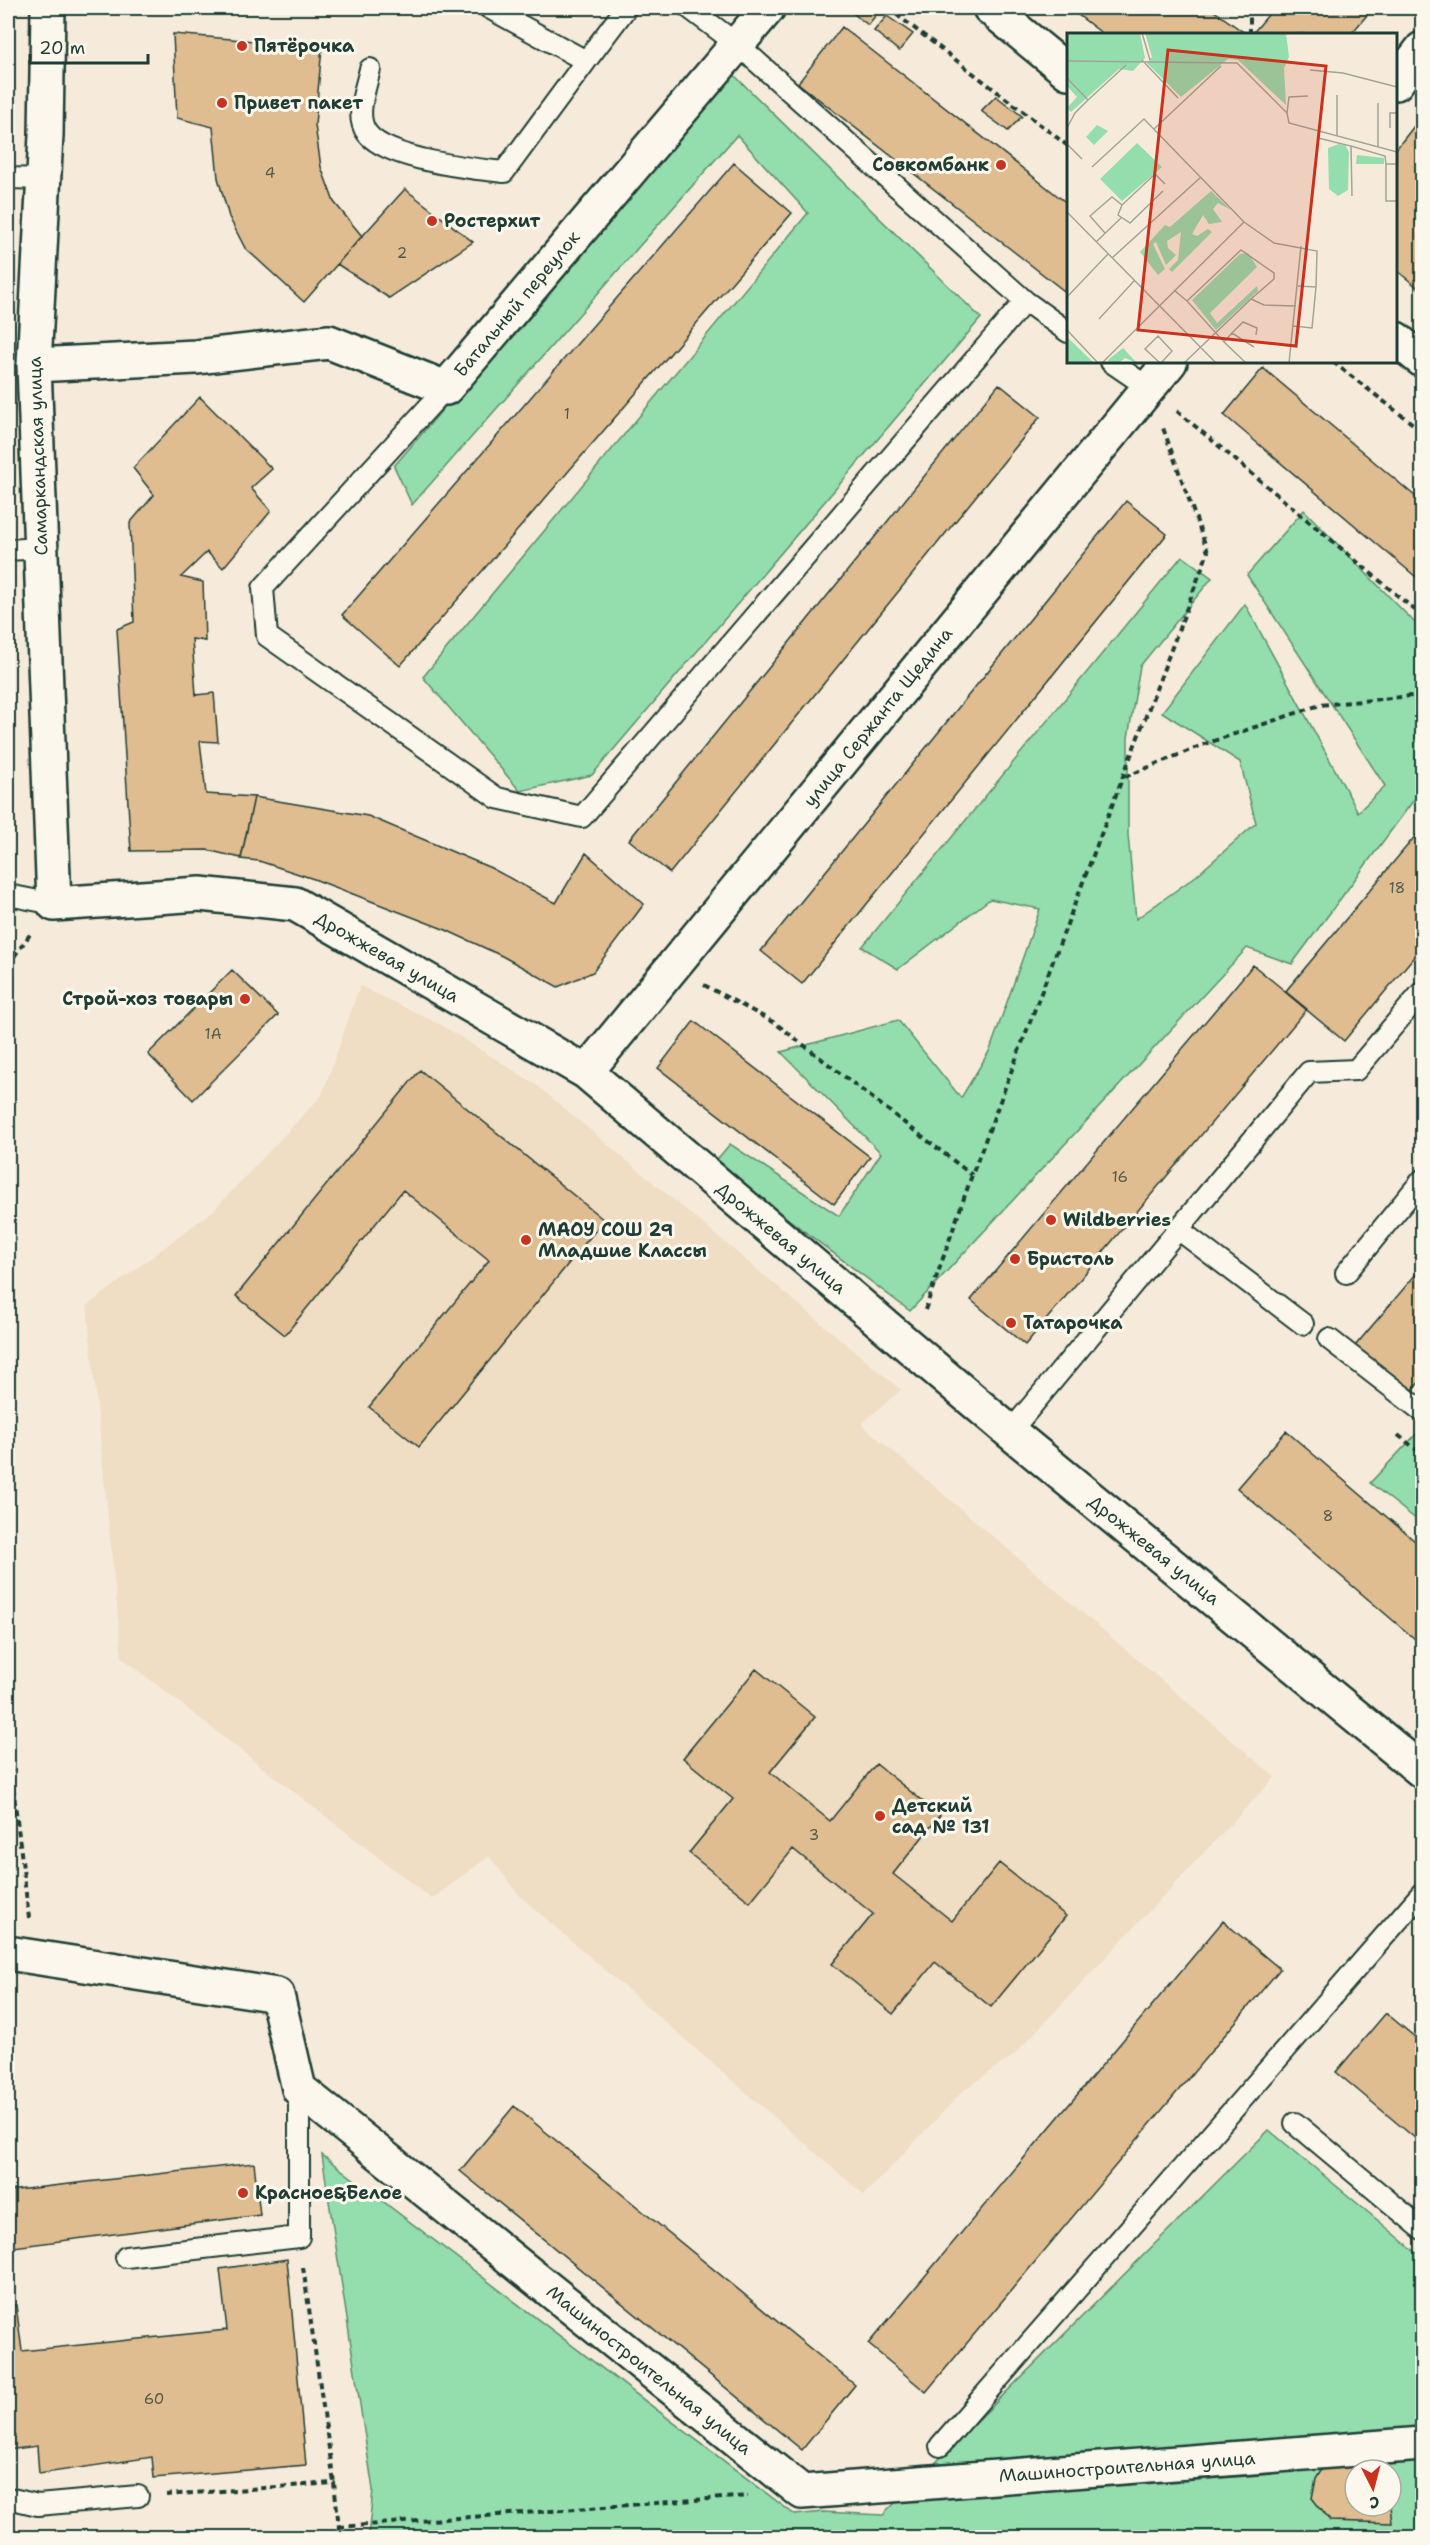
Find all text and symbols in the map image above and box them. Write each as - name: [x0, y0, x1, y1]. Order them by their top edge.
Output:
- scale bar: [30, 27, 148, 65]
- inset map: [1067, 33, 1397, 363]
- place label: Пятёрочка: [254, 34, 355, 58]
- text: 20 m: [39, 36, 85, 60]
- marker: Пятёрочка: [235, 39, 249, 53]
- place label: Привет пакет: [234, 91, 363, 115]
- marker: Привет пакет: [215, 96, 229, 110]
- place label: Совкомбанк: [872, 153, 989, 177]
- marker: Совкомбанк: [994, 158, 1008, 172]
- house number: 4: [265, 163, 275, 183]
- place label: Ростерхит: [444, 209, 540, 233]
- marker: Ростерхит: [425, 214, 439, 228]
- street label: Батальный переулок: [449, 226, 585, 382]
- house number: 2: [397, 243, 407, 263]
- street label: Самаркандская улица: [23, 356, 53, 556]
- house number: 1: [564, 404, 570, 424]
- street label: улица Сержанта Щедина: [798, 622, 958, 812]
- house number: 18: [1389, 878, 1405, 898]
- street label: Дрожжевая улица: [311, 906, 463, 1008]
- place label: Строй-хоз товары: [62, 987, 233, 1011]
- marker: Строй-хоз товары: [238, 992, 252, 1006]
- house number: 1А: [204, 1024, 222, 1044]
- house number: 16: [1112, 1167, 1128, 1187]
- street label: Дрожжевая улица: [711, 1176, 851, 1300]
- place label: Wildberries: [1063, 1208, 1171, 1232]
- marker: Wildberries: [1044, 1213, 1058, 1227]
- place label: МАОУ СОШ 29 Младшие Классы: [538, 1218, 707, 1263]
- marker: МАОУ СОШ 29 Младшие Классы: [519, 1233, 533, 1247]
- place label: Бристоль: [1027, 1247, 1114, 1271]
- marker: Бристоль: [1008, 1252, 1022, 1266]
- place label: Татарочка: [1023, 1311, 1123, 1335]
- marker: Татарочка: [1004, 1316, 1018, 1330]
- street label: Дрожжевая улица: [1083, 1489, 1225, 1611]
- house number: 8: [1323, 1506, 1333, 1526]
- place label: Детский сад № 131: [892, 1794, 989, 1839]
- marker: Детский сад № 131: [873, 1809, 887, 1823]
- house number: 3: [809, 1825, 819, 1845]
- place label: Красное&Белое: [255, 2181, 402, 2205]
- marker: Красное&Белое: [236, 2186, 250, 2200]
- street label: Машиностроительная улица: [542, 2280, 756, 2460]
- house number: 60: [144, 2389, 164, 2409]
- street label: Машиностроительная улица: [998, 2446, 1256, 2488]
- north arrow: [1343, 2458, 1403, 2518]
- text: С: [1368, 2491, 1381, 2513]

